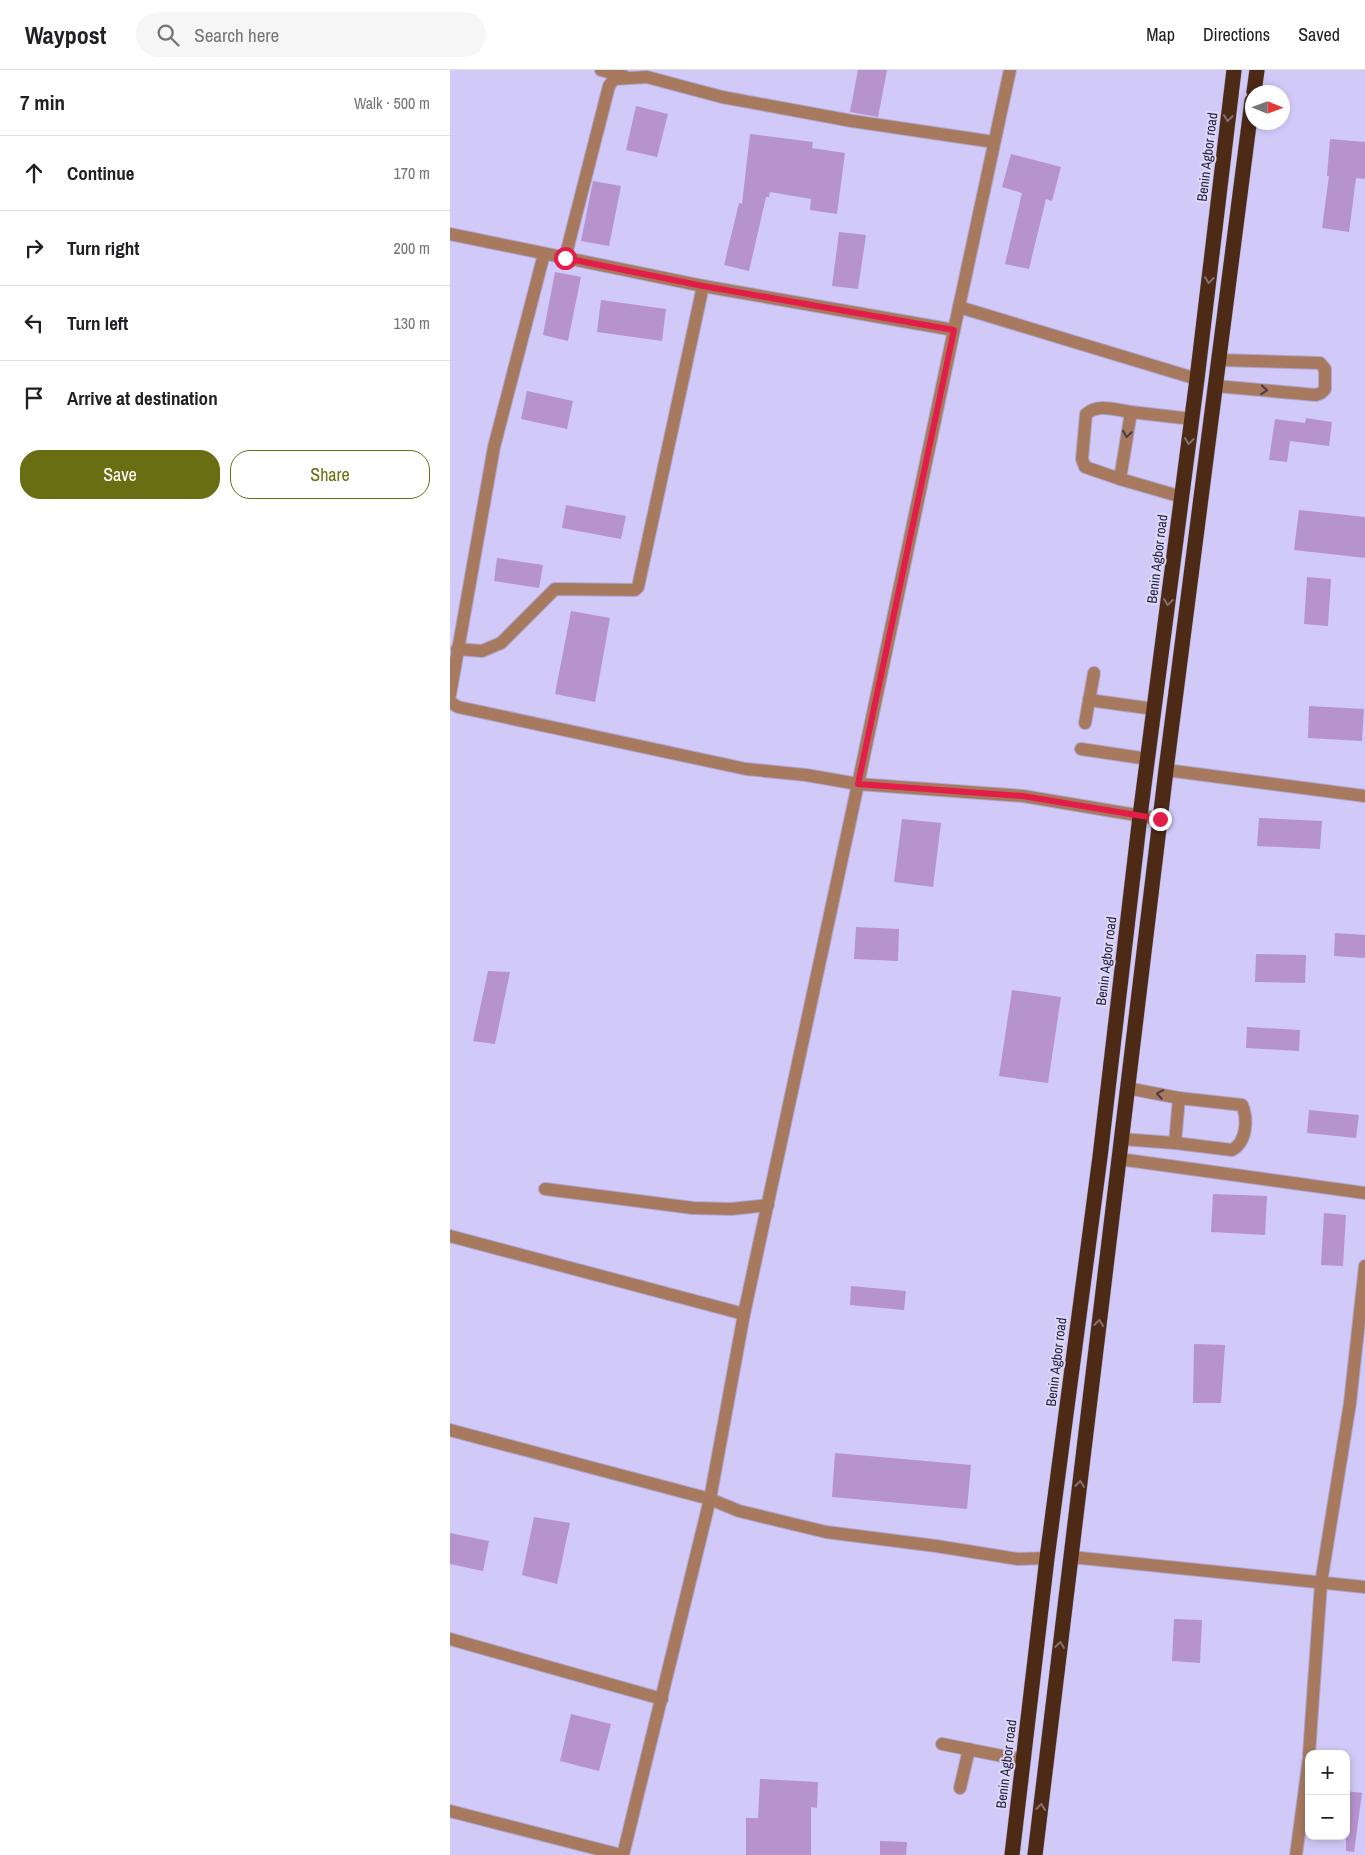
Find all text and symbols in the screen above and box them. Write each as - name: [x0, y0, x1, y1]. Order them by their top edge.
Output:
- search box: [136, 12, 486, 57]
- text: Waypost: [25, 19, 106, 51]
- icon: search: [154, 21, 182, 49]
- text: Search here: [194, 22, 279, 48]
- text: Map: [1146, 22, 1175, 47]
- text: Directions: [1203, 22, 1270, 47]
- text: Saved: [1298, 22, 1340, 47]
- north arrow: [1245, 85, 1290, 130]
- text: 7 min: [20, 88, 65, 117]
- text: Walk · 500 m: [354, 92, 430, 114]
- street label: Benin Agbor road: [1193, 112, 1221, 202]
- one-way arrow: [1223, 115, 1234, 123]
- icon: ahead: [20, 159, 48, 187]
- text: Continue: [67, 160, 135, 186]
- text: 170 m: [394, 162, 430, 184]
- icon: right: [20, 234, 48, 262]
- text: Turn right: [67, 235, 139, 261]
- text: 200 m: [394, 237, 430, 259]
- route start: [554, 247, 577, 270]
- one-way arrow: [1204, 276, 1215, 284]
- icon: left: [20, 309, 48, 337]
- text: Turn left: [67, 310, 128, 336]
- text: 130 m: [394, 312, 430, 334]
- icon: arrive: [20, 384, 48, 412]
- text: Arrive at destination: [67, 385, 218, 411]
- one-way arrow: [1261, 385, 1269, 396]
- one-way arrow: [1123, 430, 1133, 439]
- one-way arrow: [1184, 437, 1195, 445]
- button: Save: [20, 450, 220, 499]
- button: Share: [230, 450, 430, 499]
- street label: Benin Agbor road: [1143, 514, 1171, 604]
- one-way arrow: [1163, 598, 1174, 606]
- route end: [1149, 808, 1172, 831]
- street label: Benin Agbor road: [1092, 916, 1120, 1006]
- one-way arrow: [1155, 1090, 1164, 1100]
- street label: Benin Agbor road: [1042, 1317, 1070, 1407]
- one-way arrow: [1093, 1318, 1104, 1326]
- one-way arrow: [1074, 1480, 1085, 1488]
- one-way arrow: [1054, 1641, 1065, 1649]
- street label: Benin Agbor road: [992, 1719, 1020, 1809]
- map controls: [1305, 1750, 1350, 1840]
- button: +: [1305, 1750, 1350, 1795]
- button: −: [1305, 1795, 1350, 1840]
- one-way arrow: [1035, 1802, 1046, 1810]

